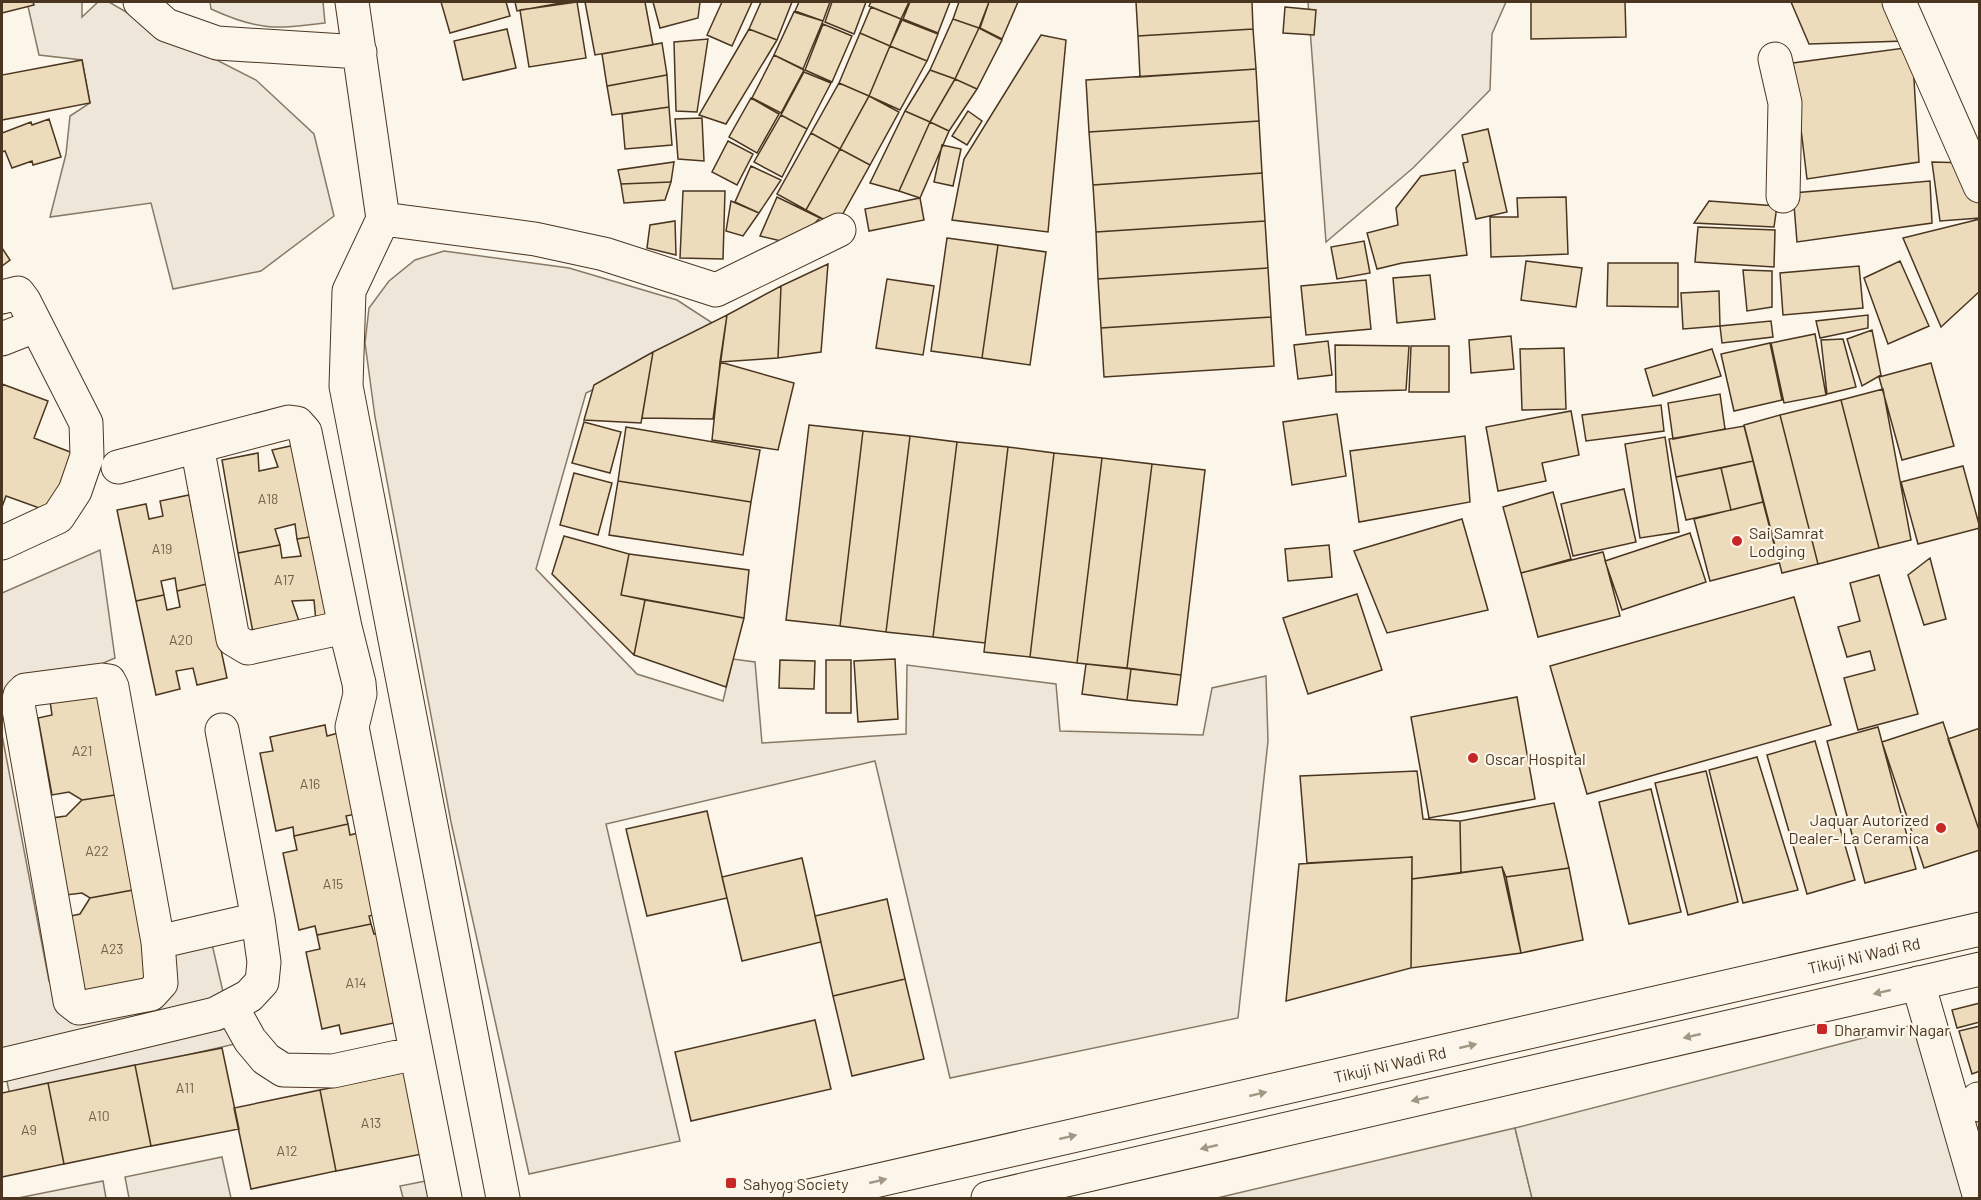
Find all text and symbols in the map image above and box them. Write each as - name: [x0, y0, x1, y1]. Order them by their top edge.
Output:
- house number: A18: [258, 490, 278, 507]
- place label: Sai Samrat Lodging: [1749, 523, 1824, 560]
- marker: Sai Samrat Lodging: [1730, 534, 1744, 548]
- house number: A19: [152, 540, 172, 557]
- house number: A17: [274, 571, 294, 588]
- house number: A20: [169, 631, 193, 648]
- house number: A21: [72, 742, 92, 759]
- place label: Oscar Hospital: [1485, 749, 1586, 768]
- marker: Oscar Hospital: [1466, 751, 1480, 765]
- house number: A16: [300, 775, 320, 792]
- place label: Jaquar Autorized Dealer- La Ceramica: [1789, 810, 1929, 847]
- marker: Jaquar Autorized Dealer- La Ceramica: [1934, 821, 1948, 835]
- house number: A22: [85, 842, 109, 859]
- house number: A15: [323, 875, 343, 892]
- street label: Tikuji Ni Wadi Rd: [1806, 933, 1922, 977]
- house number: A23: [100, 940, 124, 957]
- house number: A14: [345, 974, 367, 991]
- one-way arrow: [1872, 987, 1891, 997]
- place label: Dharamvir Nagar: [1834, 1020, 1950, 1039]
- marker: Dharamvir Nagar: [1815, 1022, 1829, 1036]
- one-way arrow: [1682, 1031, 1701, 1041]
- one-way arrow: [1459, 1040, 1478, 1050]
- street label: Tikuji Ni Wadi Rd: [1332, 1042, 1448, 1086]
- house number: A11: [176, 1079, 194, 1096]
- one-way arrow: [1249, 1089, 1268, 1098]
- one-way arrow: [1411, 1094, 1429, 1104]
- house number: A10: [88, 1107, 110, 1124]
- house number: A13: [361, 1114, 381, 1131]
- house number: A9: [21, 1121, 37, 1138]
- one-way arrow: [1059, 1132, 1077, 1142]
- house number: A12: [277, 1142, 297, 1159]
- one-way arrow: [1200, 1143, 1219, 1153]
- place label: Sahyog Society: [743, 1174, 849, 1193]
- one-way arrow: [868, 1175, 887, 1185]
- marker: Sahyog Society: [724, 1176, 738, 1190]

